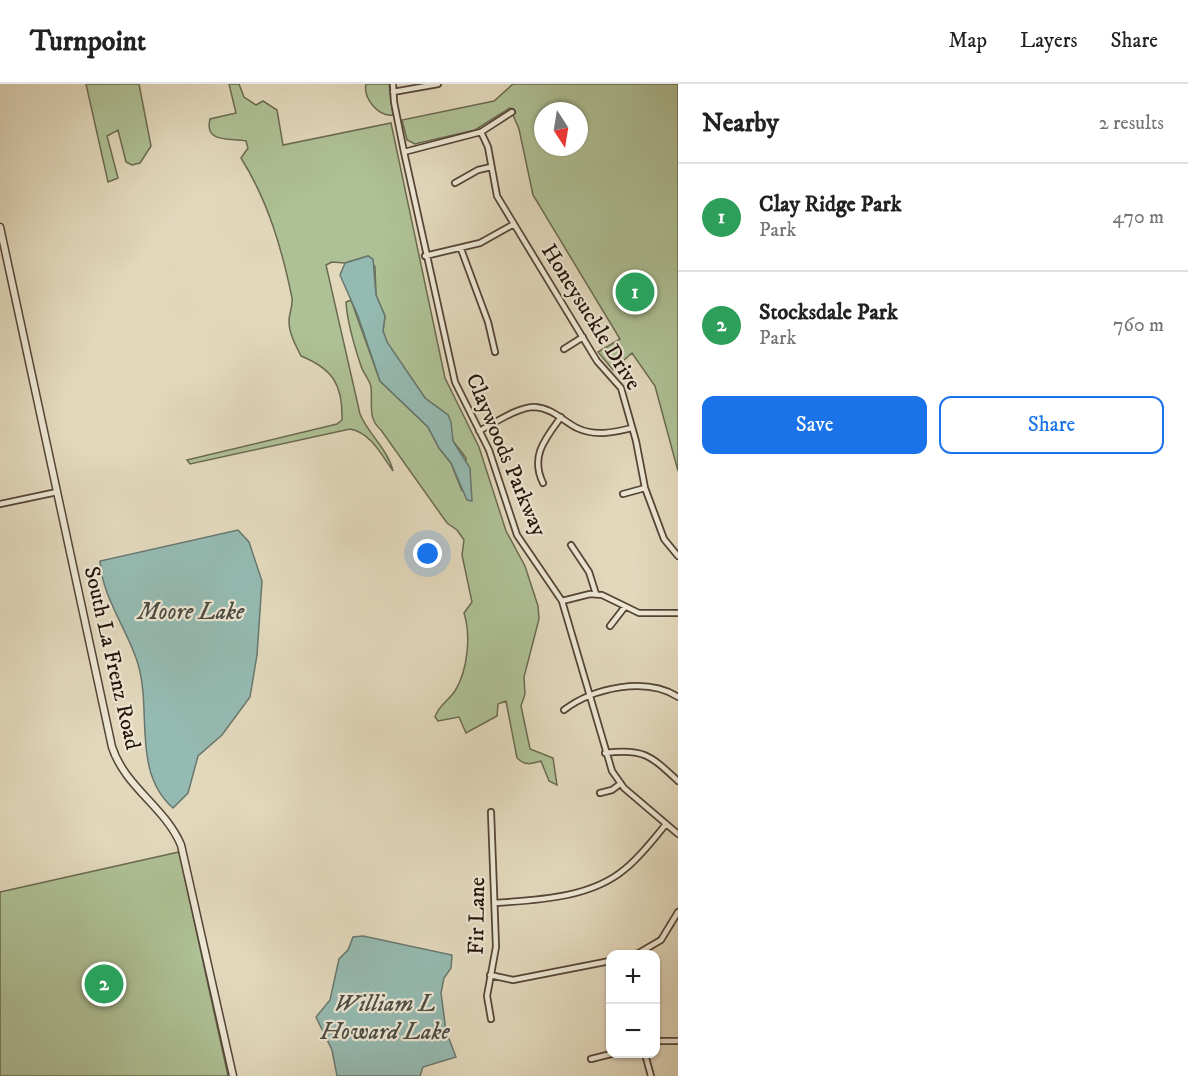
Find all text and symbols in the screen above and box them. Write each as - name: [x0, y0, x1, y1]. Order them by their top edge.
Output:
- text: Turnpoint: [30, 24, 146, 59]
- text: Map: [948, 28, 987, 54]
- text: Layers: [1020, 28, 1078, 54]
- text: Share: [1111, 28, 1158, 54]
- north arrow: [534, 102, 588, 156]
- text: Nearby: [702, 107, 779, 140]
- text: 2 results: [1099, 111, 1164, 136]
- text: Clay Ridge Park: [759, 191, 902, 218]
- text: 1: [718, 205, 725, 230]
- text: 470 m: [1113, 205, 1164, 230]
- text: Park: [759, 218, 796, 243]
- street label: Honeysuckle Drive: [535, 239, 647, 395]
- pin: 1: [616, 270, 654, 314]
- text: Stocksdale Park: [759, 299, 898, 326]
- text: 2: [717, 313, 726, 338]
- text: 760 m: [1113, 313, 1164, 338]
- text: Park: [759, 326, 796, 351]
- street label: Claywoods Parkway: [460, 370, 553, 541]
- button: Save: [702, 396, 927, 454]
- button: Share: [939, 396, 1164, 454]
- your location: [413, 539, 442, 568]
- street label: South La Frenz Road: [78, 564, 146, 752]
- water label: Moore Lake: [136, 597, 245, 627]
- street label: Fir Lane: [463, 877, 491, 955]
- map controls: [606, 950, 660, 1058]
- button: +: [606, 950, 660, 1004]
- pin: 2: [84, 962, 124, 1006]
- water label: William L Howard Lake: [319, 989, 451, 1047]
- button: −: [606, 1004, 660, 1058]

